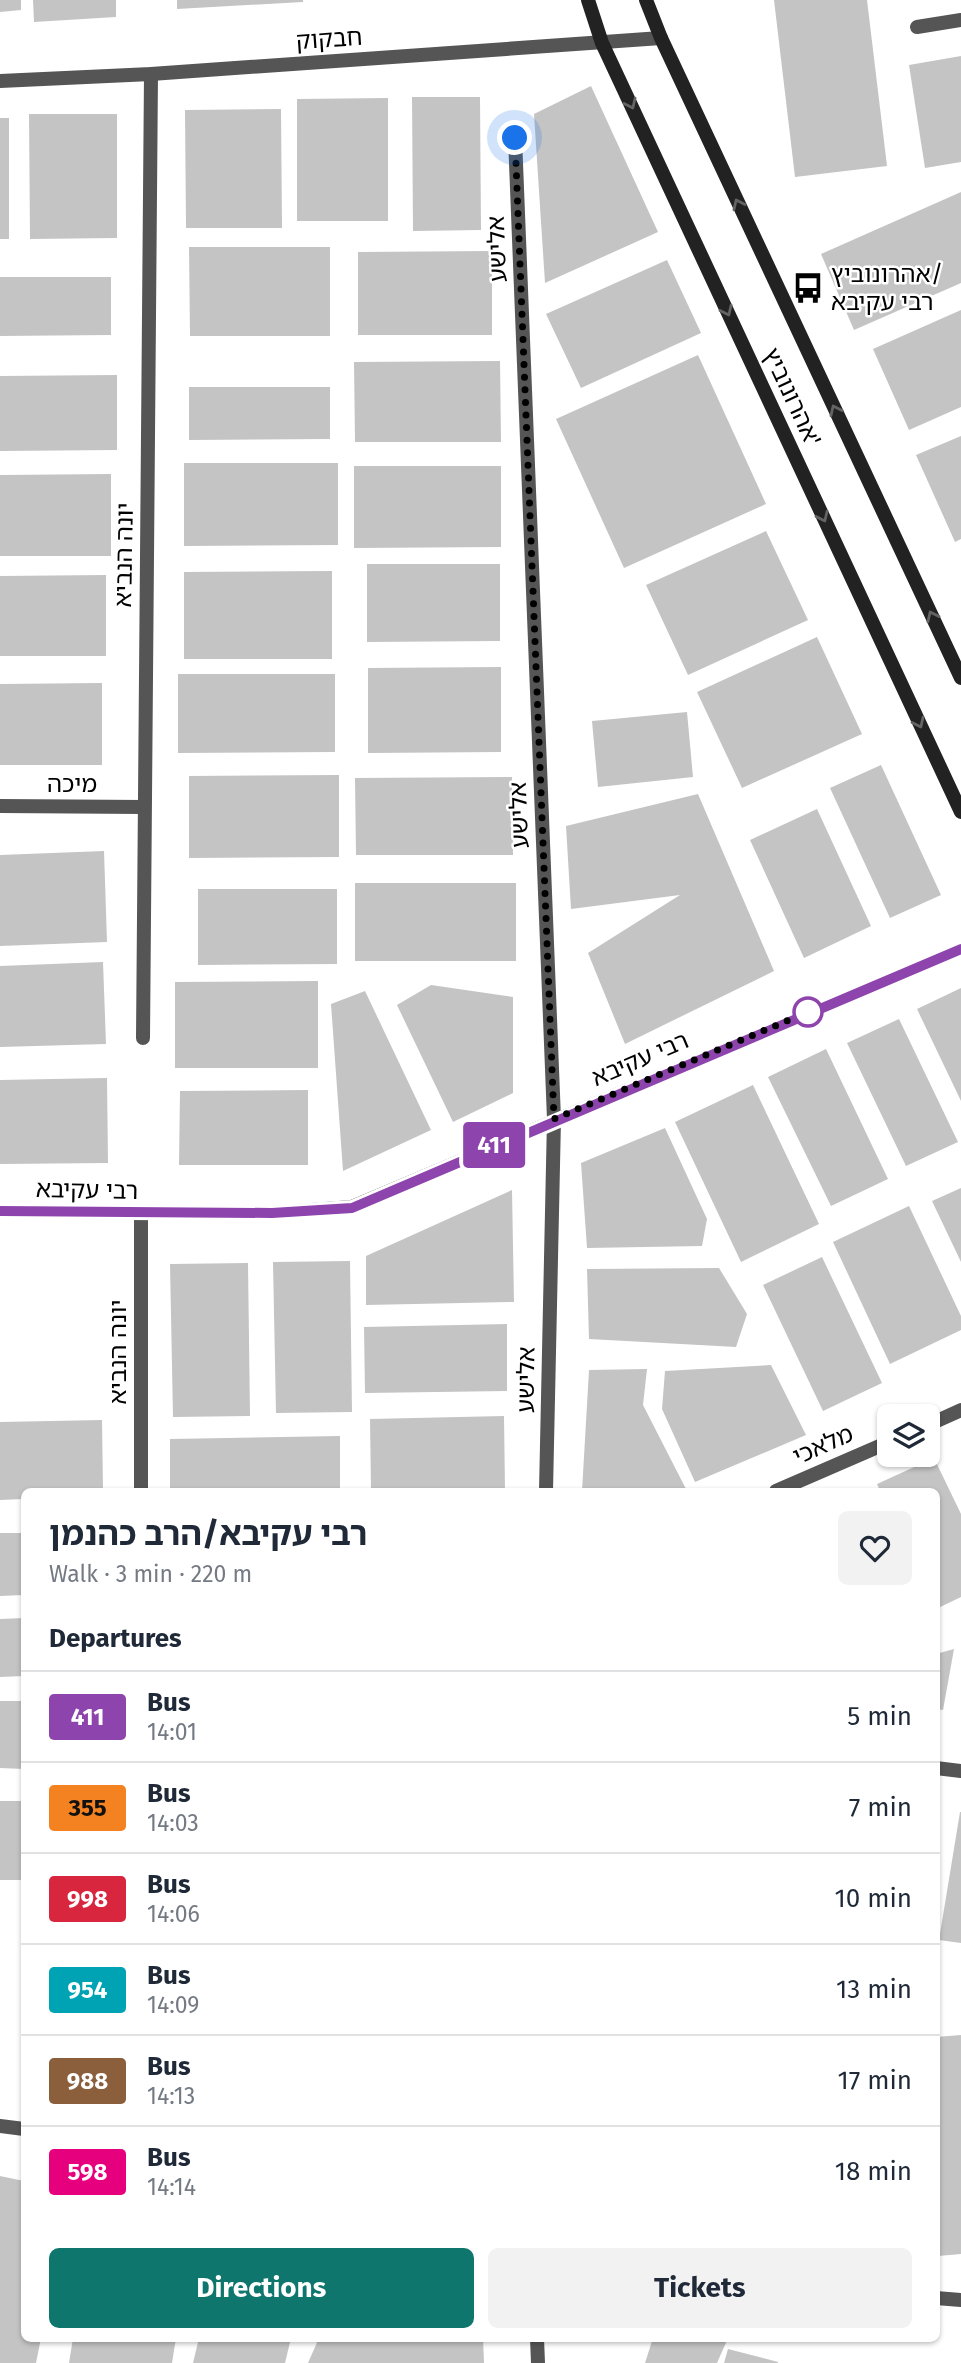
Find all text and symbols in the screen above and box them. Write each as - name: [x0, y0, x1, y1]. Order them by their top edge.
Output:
- street label: חבקוק: [295, 23, 363, 55]
- one-way arrow: [622, 97, 636, 110]
- your location: [497, 120, 532, 155]
- one-way arrow: [733, 199, 747, 211]
- street label: אלישע: [482, 215, 512, 283]
- place label: אהרונוביץ/ רבי עקיבא: [831, 260, 943, 316]
- bus stop icon: אהרונוביץ/ רבי עקיבא: [791, 271, 825, 305]
- one-way arrow: [719, 304, 733, 316]
- street label: אהרונוביץ': [757, 344, 827, 450]
- one-way arrow: [829, 405, 843, 417]
- street label: יונה הנביא: [109, 502, 139, 608]
- one-way arrow: [815, 510, 829, 522]
- one-way arrow: [926, 611, 940, 623]
- one-way arrow: [911, 716, 925, 728]
- street label: מיכה: [47, 770, 97, 798]
- street label: אלישע: [504, 781, 534, 849]
- unlabelled marker: [793, 997, 823, 1027]
- street label: רבי עקיבא: [587, 1026, 693, 1092]
- line badge: 411: [454, 1122, 534, 1168]
- text: 411: [477, 1131, 511, 1159]
- street label: רבי עקיבא: [36, 1175, 138, 1205]
- street label: יונה הנביא: [104, 1300, 132, 1404]
- street label: אלישע: [511, 1347, 541, 1413]
- map controls: [877, 1404, 940, 1467]
- button: layers: [877, 1404, 940, 1467]
- street label: מלאכי: [789, 1419, 857, 1471]
- button: heart: [838, 1511, 912, 1585]
- text: רבי עקיבא/הרב כהנמן: [49, 1514, 367, 1554]
- text: Walk · 3 min · 220 m: [49, 1560, 252, 1588]
- text: Departures: [49, 1623, 182, 1654]
- text: Bus: [147, 1687, 190, 1718]
- text: 5 min: [847, 1701, 912, 1732]
- text: 411: [71, 1703, 104, 1731]
- text: 14:01: [147, 1718, 197, 1746]
- text: Bus: [147, 1778, 190, 1809]
- text: 7 min: [849, 1792, 912, 1823]
- text: 355: [68, 1794, 107, 1822]
- text: 14:03: [147, 1809, 199, 1837]
- text: Bus: [147, 1869, 190, 1900]
- text: 10 min: [834, 1883, 912, 1914]
- text: 998: [67, 1885, 108, 1913]
- text: 14:06: [147, 1900, 200, 1928]
- text: Bus: [147, 1960, 190, 1991]
- text: 13 min: [836, 1974, 912, 2005]
- text: 954: [68, 1976, 107, 2004]
- text: 14:09: [147, 1991, 199, 2019]
- text: Bus: [147, 2051, 190, 2082]
- text: 17 min: [837, 2065, 912, 2096]
- text: 988: [67, 2067, 108, 2095]
- text: 14:13: [147, 2082, 195, 2110]
- text: Bus: [147, 2142, 190, 2173]
- text: 18 min: [835, 2156, 912, 2187]
- text: 598: [68, 2158, 107, 2186]
- text: 14:14: [147, 2173, 196, 2201]
- button: Directions: [49, 2248, 474, 2328]
- button: Tickets: [488, 2248, 912, 2328]

